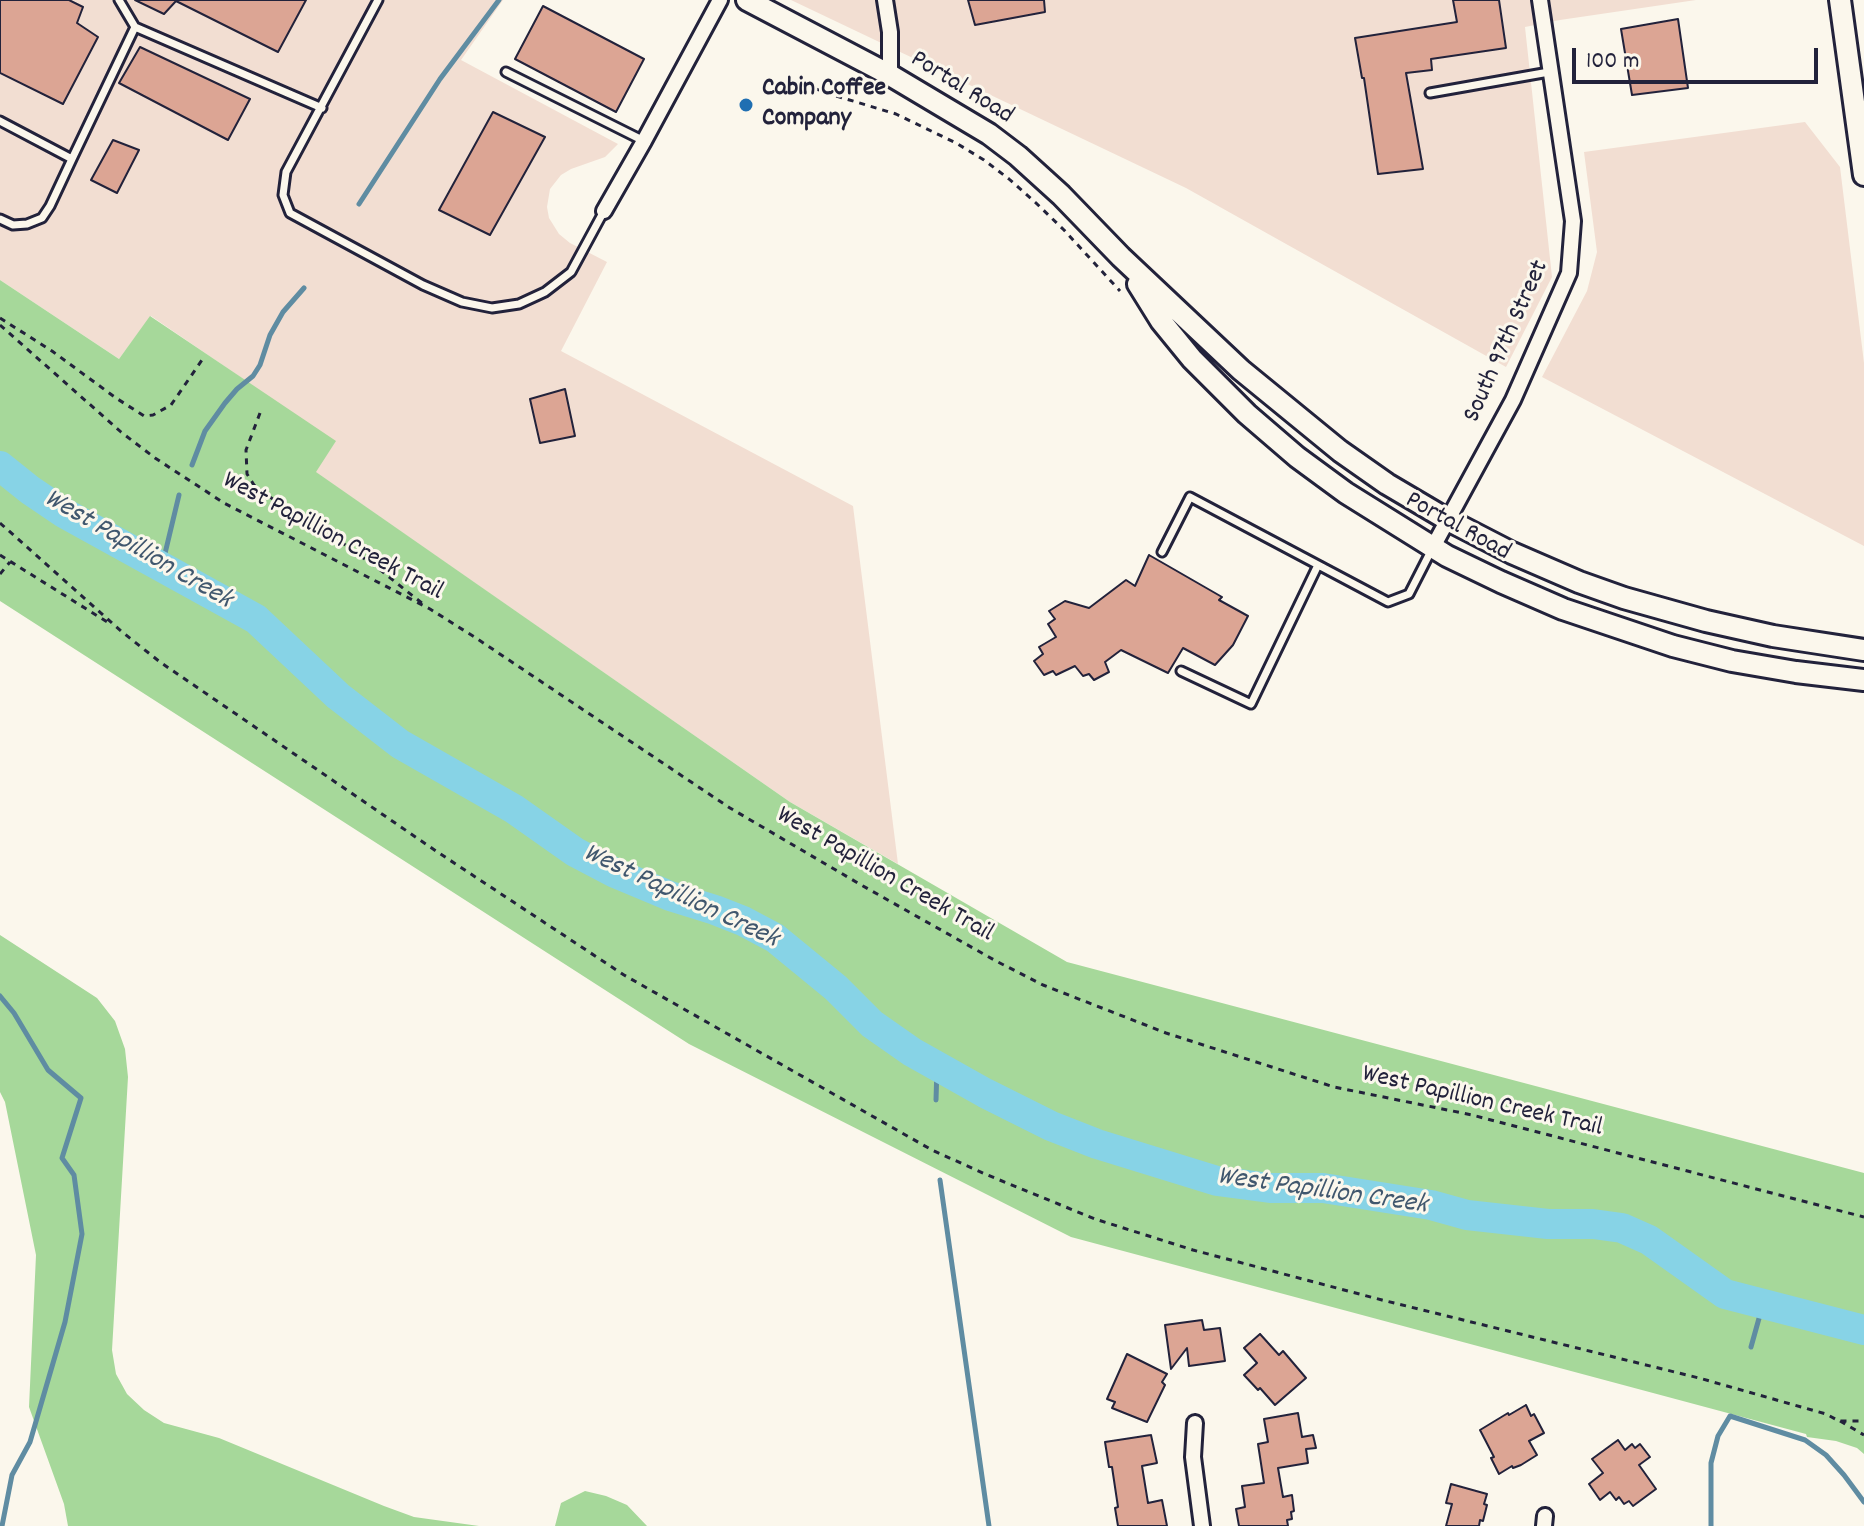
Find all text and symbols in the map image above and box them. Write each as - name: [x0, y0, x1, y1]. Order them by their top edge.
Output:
- scale bar: [1576, 32, 1822, 82]
- street label: Portal Road: [904, 45, 1018, 133]
- text: 100 m: [1586, 45, 1639, 79]
- place label: Cabin Coffee Company: [762, 74, 886, 136]
- marker: Cabin Coffee Company: [737, 96, 755, 114]
- street label: South 97th Street: [1458, 256, 1558, 428]
- street label: West Papillion Creek Trail: [216, 467, 448, 609]
- water label: West Papillion Creek: [37, 484, 237, 618]
- street label: Portal Road: [1399, 486, 1515, 570]
- street label: West Papillion Creek Trail: [770, 801, 998, 951]
- water label: West Papillion Creek: [577, 838, 783, 958]
- street label: West Papillion Creek Trail: [1359, 1060, 1605, 1146]
- water label: West Papillion Creek: [1215, 1162, 1429, 1224]

